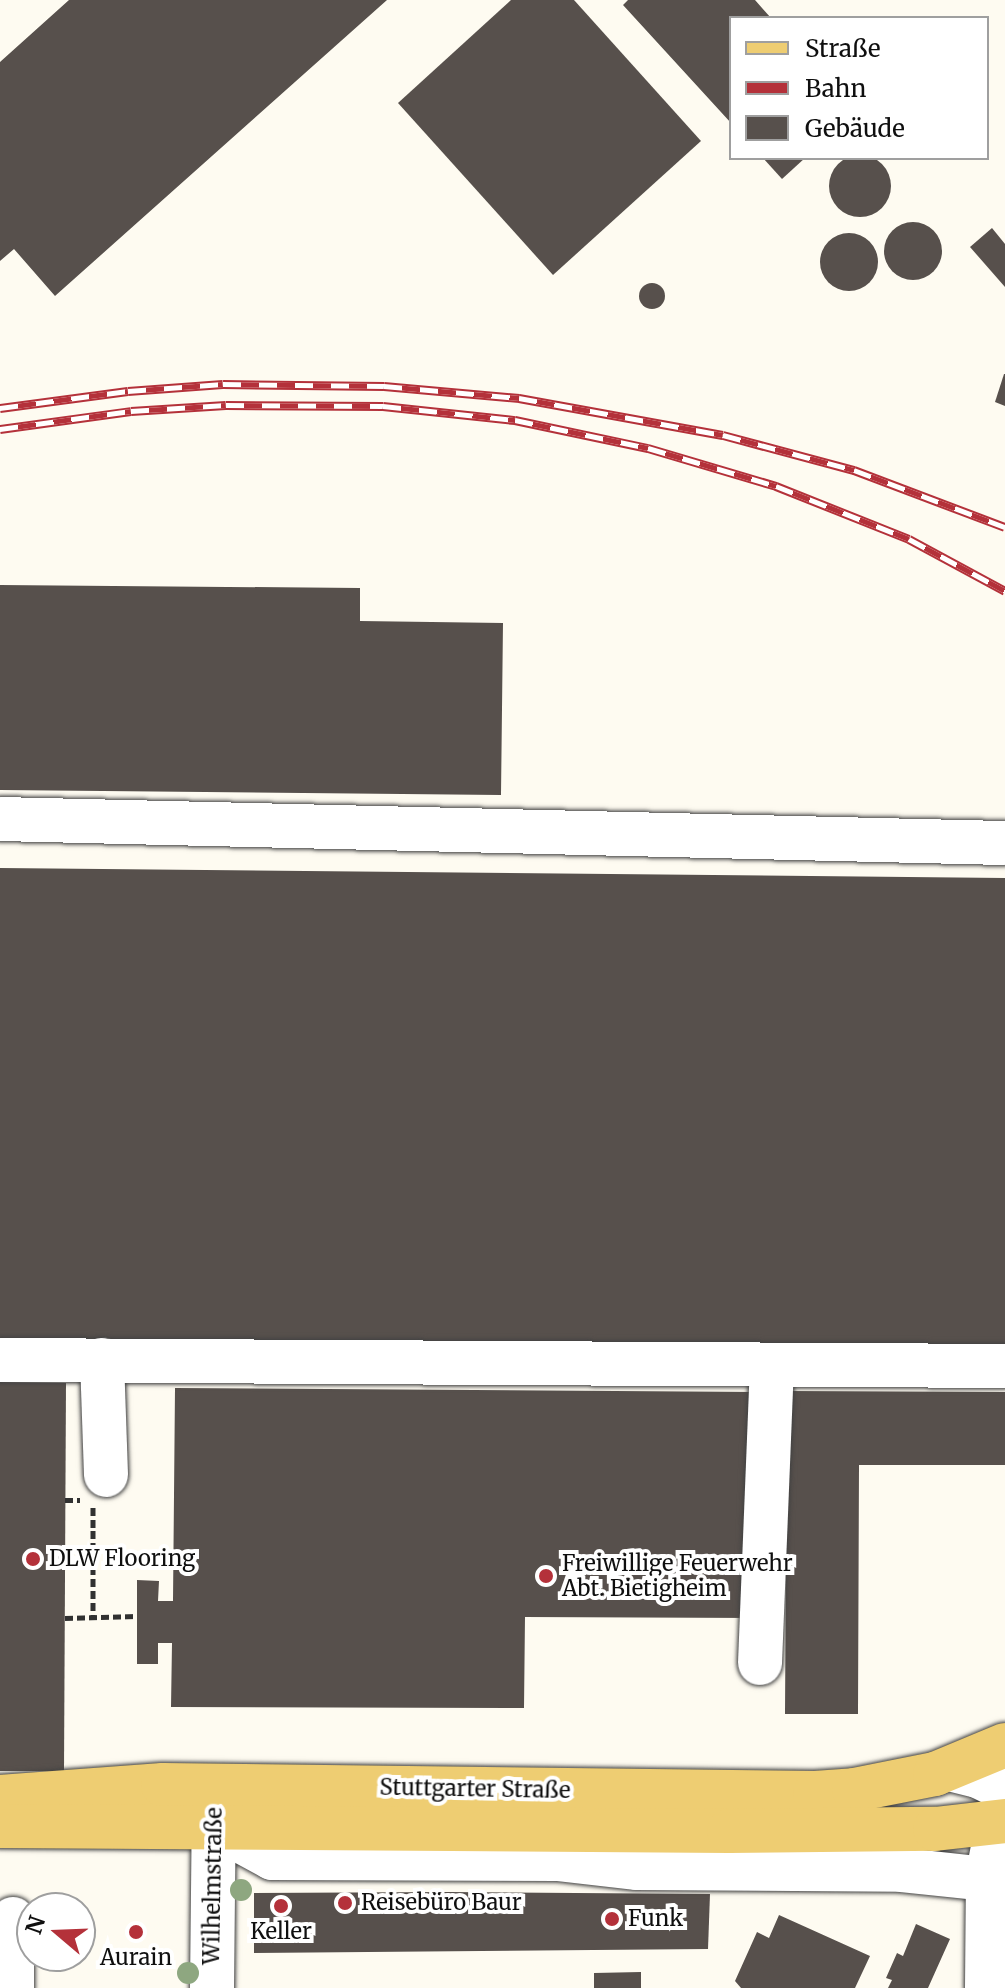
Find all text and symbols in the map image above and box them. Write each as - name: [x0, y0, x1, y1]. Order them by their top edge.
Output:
- legend: [729, 16, 989, 160]
- text: Straße: [805, 33, 880, 64]
- text: Bahn: [805, 73, 866, 104]
- text: Gebäude: [805, 113, 905, 144]
- place label: DLW Flooring: [49, 1546, 195, 1572]
- marker: DLW Flooring: [24, 1550, 42, 1568]
- place label: Freiwillige Feuerwehr Abt. Bietigheim: [562, 1550, 793, 1602]
- marker: Freiwillige Feuerwehr Abt. Bietigheim: [537, 1567, 555, 1585]
- street label: Stuttgarter Straße: [379, 1774, 571, 1804]
- street label: Wilhelmstraße: [198, 1807, 228, 1965]
- place label: Reisebüro Baur: [361, 1890, 522, 1916]
- north arrow: [16, 1892, 96, 1972]
- marker: Reisebüro Baur: [336, 1894, 354, 1912]
- marker: Keller: [272, 1897, 290, 1915]
- place label: Funk: [628, 1906, 683, 1932]
- marker: Funk: [603, 1910, 621, 1928]
- text: N: [19, 1912, 51, 1938]
- place label: Keller: [250, 1919, 312, 1945]
- marker: Aurain: [127, 1923, 145, 1941]
- place label: Aurain: [100, 1945, 172, 1971]

